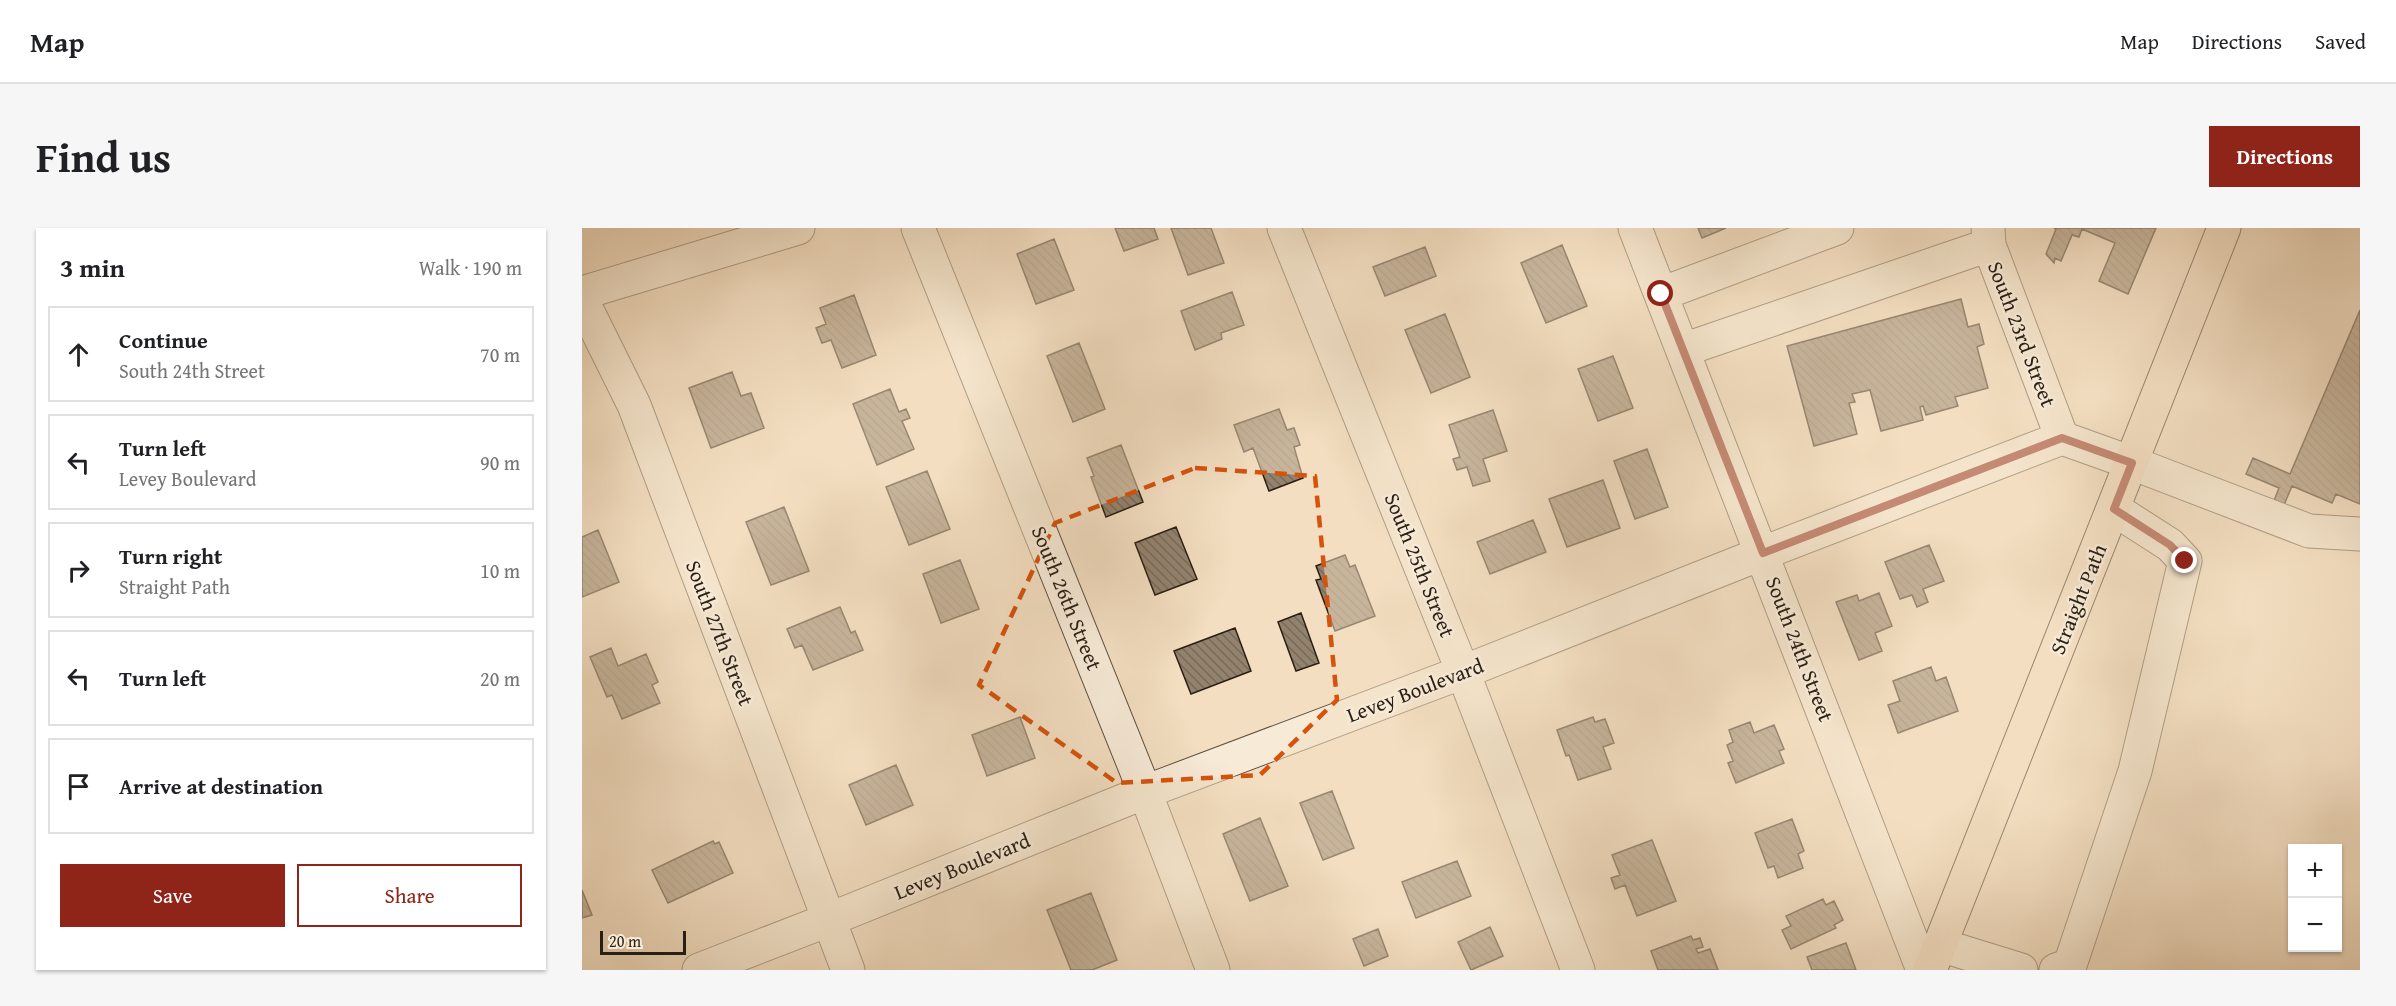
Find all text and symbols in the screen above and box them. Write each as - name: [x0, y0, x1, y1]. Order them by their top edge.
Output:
- text: Map: [30, 21, 84, 62]
- text: Map: [2120, 26, 2159, 57]
- text: Directions: [2192, 26, 2282, 57]
- text: Saved: [2315, 26, 2366, 57]
- text: Find us: [36, 126, 171, 187]
- button: Directions: [2209, 126, 2360, 187]
- text: 3 min: [60, 248, 125, 287]
- text: Walk · 190 m: [419, 253, 522, 282]
- street label: South 23rd Street: [1980, 257, 2064, 412]
- route start: [1647, 280, 1673, 306]
- text: Continue: [119, 324, 208, 356]
- icon: ahead: [62, 338, 95, 371]
- text: 70 m: [480, 340, 520, 369]
- text: South 24th Street: [119, 356, 265, 385]
- text: Turn left: [119, 432, 206, 464]
- icon: left: [62, 446, 95, 479]
- text: 90 m: [480, 448, 520, 477]
- text: Levey Boulevard: [119, 464, 256, 493]
- street label: South 25th Street: [1377, 488, 1463, 642]
- street label: South 26th Street: [1024, 521, 1110, 675]
- street label: Straight Path: [2042, 539, 2114, 659]
- text: Turn right: [119, 540, 222, 572]
- route end: [2171, 547, 2197, 573]
- icon: right: [62, 554, 95, 587]
- text: 10 m: [480, 556, 520, 585]
- street label: South 27th Street: [678, 556, 762, 711]
- text: Straight Path: [119, 572, 230, 601]
- street label: South 24th Street: [1758, 572, 1842, 727]
- street label: Levey Boulevard: [1342, 649, 1489, 730]
- icon: left: [62, 662, 95, 695]
- text: Turn left: [119, 662, 206, 694]
- text: 20 m: [480, 664, 520, 693]
- icon: arrive: [62, 770, 95, 803]
- text: Arrive at destination: [119, 770, 323, 802]
- street label: Levey Boulevard: [889, 824, 1035, 907]
- map controls: [2288, 844, 2342, 952]
- button: +: [2288, 844, 2342, 898]
- button: Save: [60, 864, 285, 927]
- button: Share: [297, 864, 522, 927]
- button: −: [2288, 898, 2342, 952]
- scale bar: [600, 928, 686, 956]
- text: 20 m: [609, 929, 641, 953]

